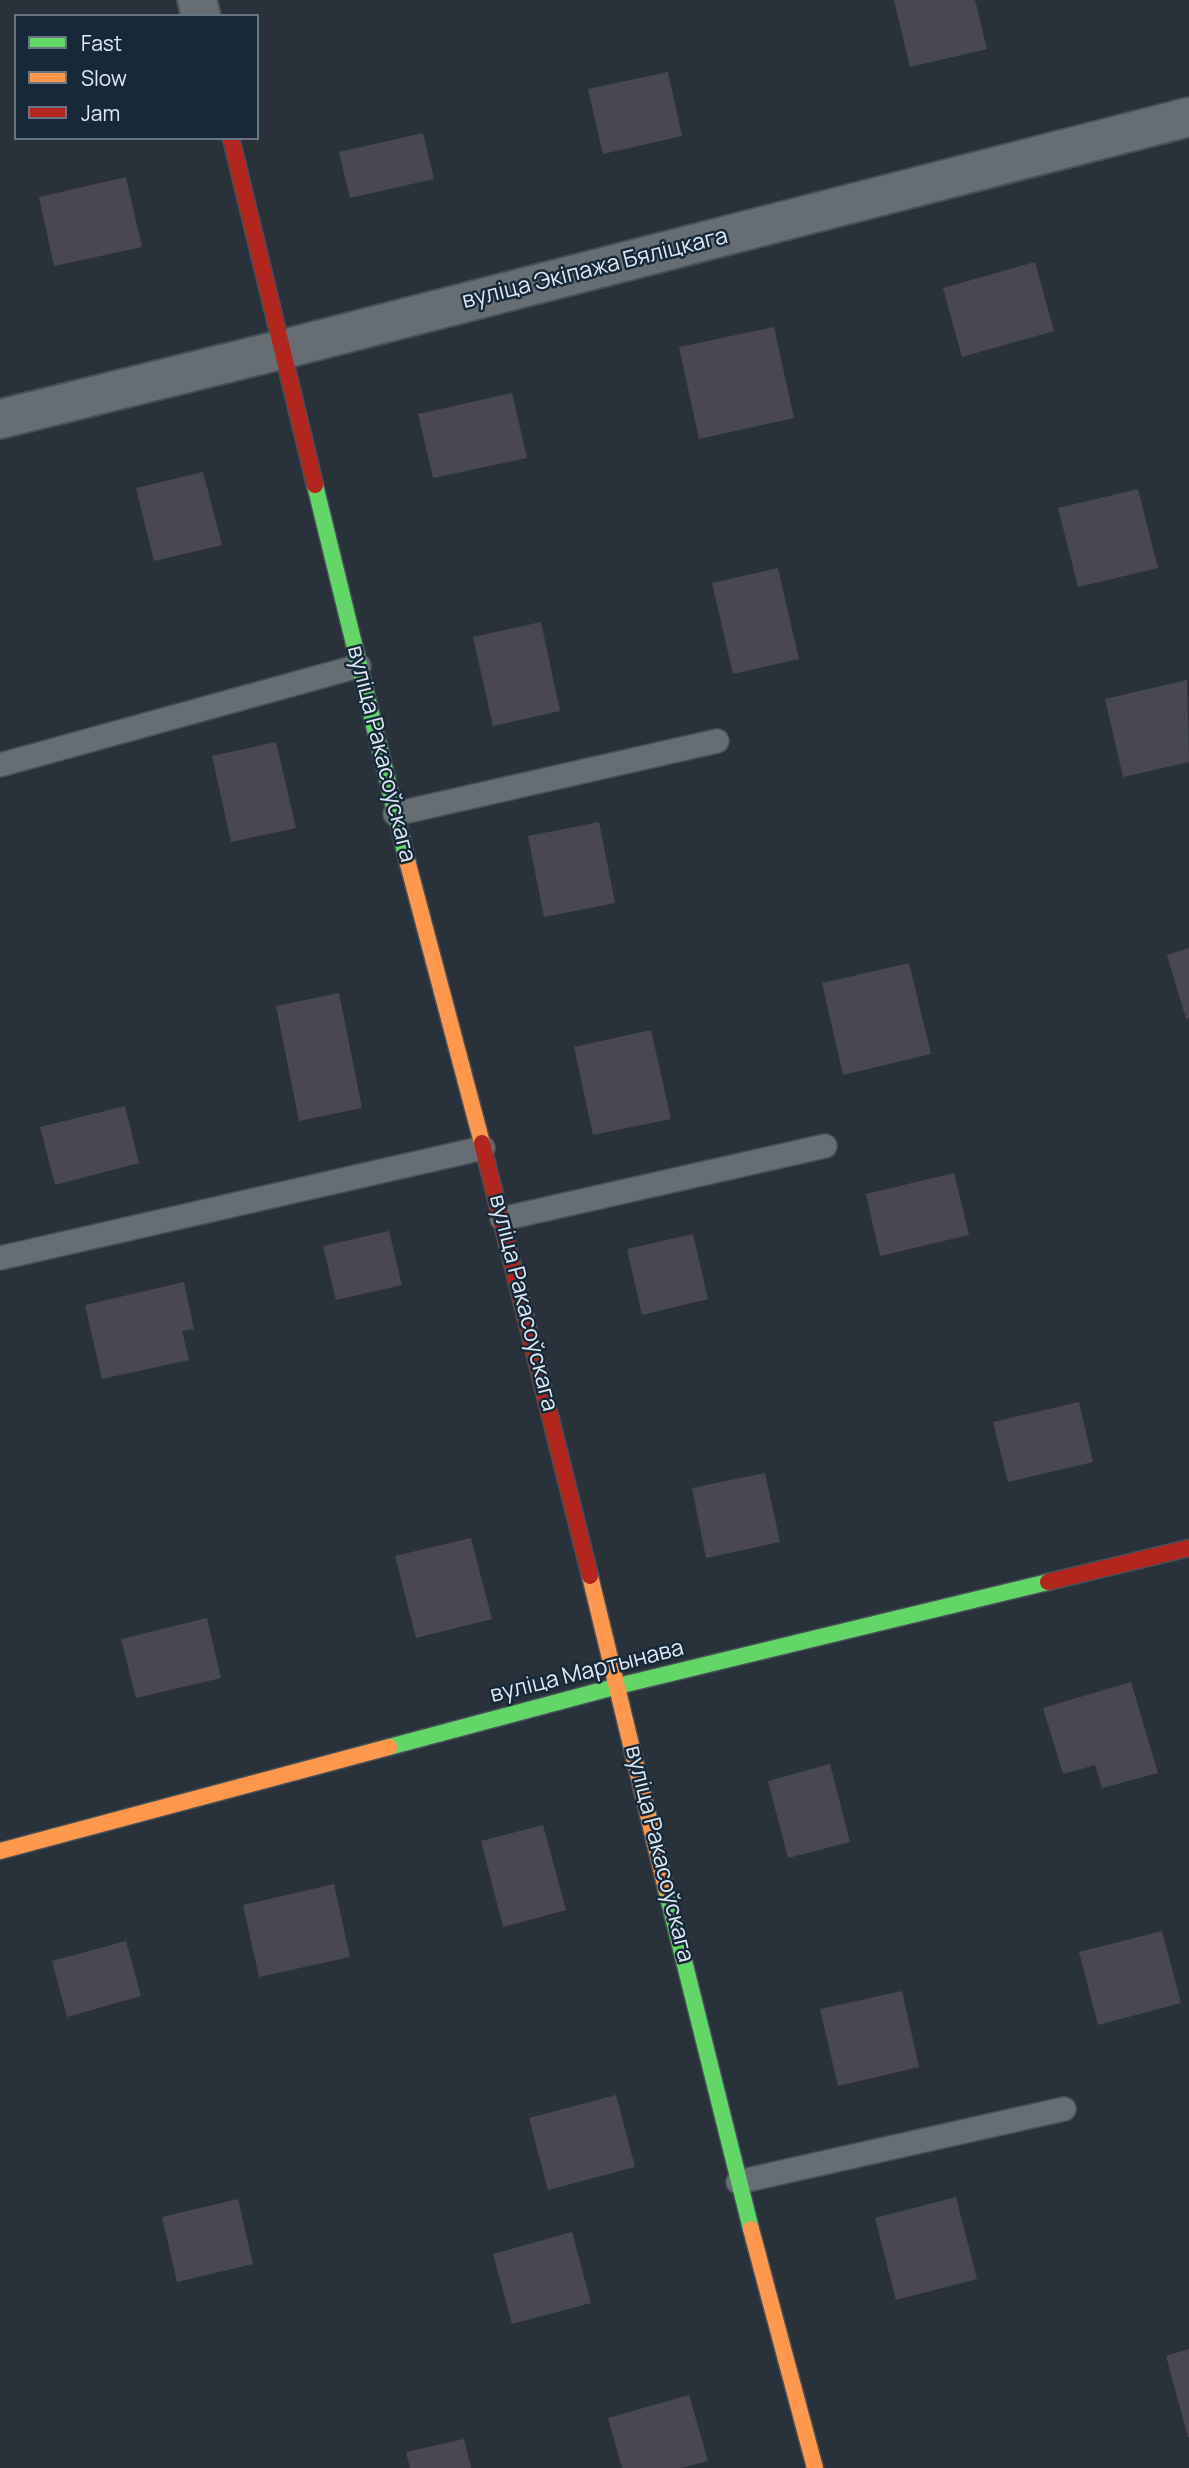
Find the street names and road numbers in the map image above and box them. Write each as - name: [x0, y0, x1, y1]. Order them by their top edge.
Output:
- street label: вуліца Экіпажа Бяліцкага: [459, 223, 731, 315]
- street label: вуліца Ракасоўскага: [341, 643, 421, 865]
- street label: вуліца Ракасоўскага: [483, 1192, 563, 1414]
- street label: вуліца Мартынава: [487, 1635, 687, 1709]
- street label: вуліца Ракасоўскага: [619, 1743, 699, 1965]

